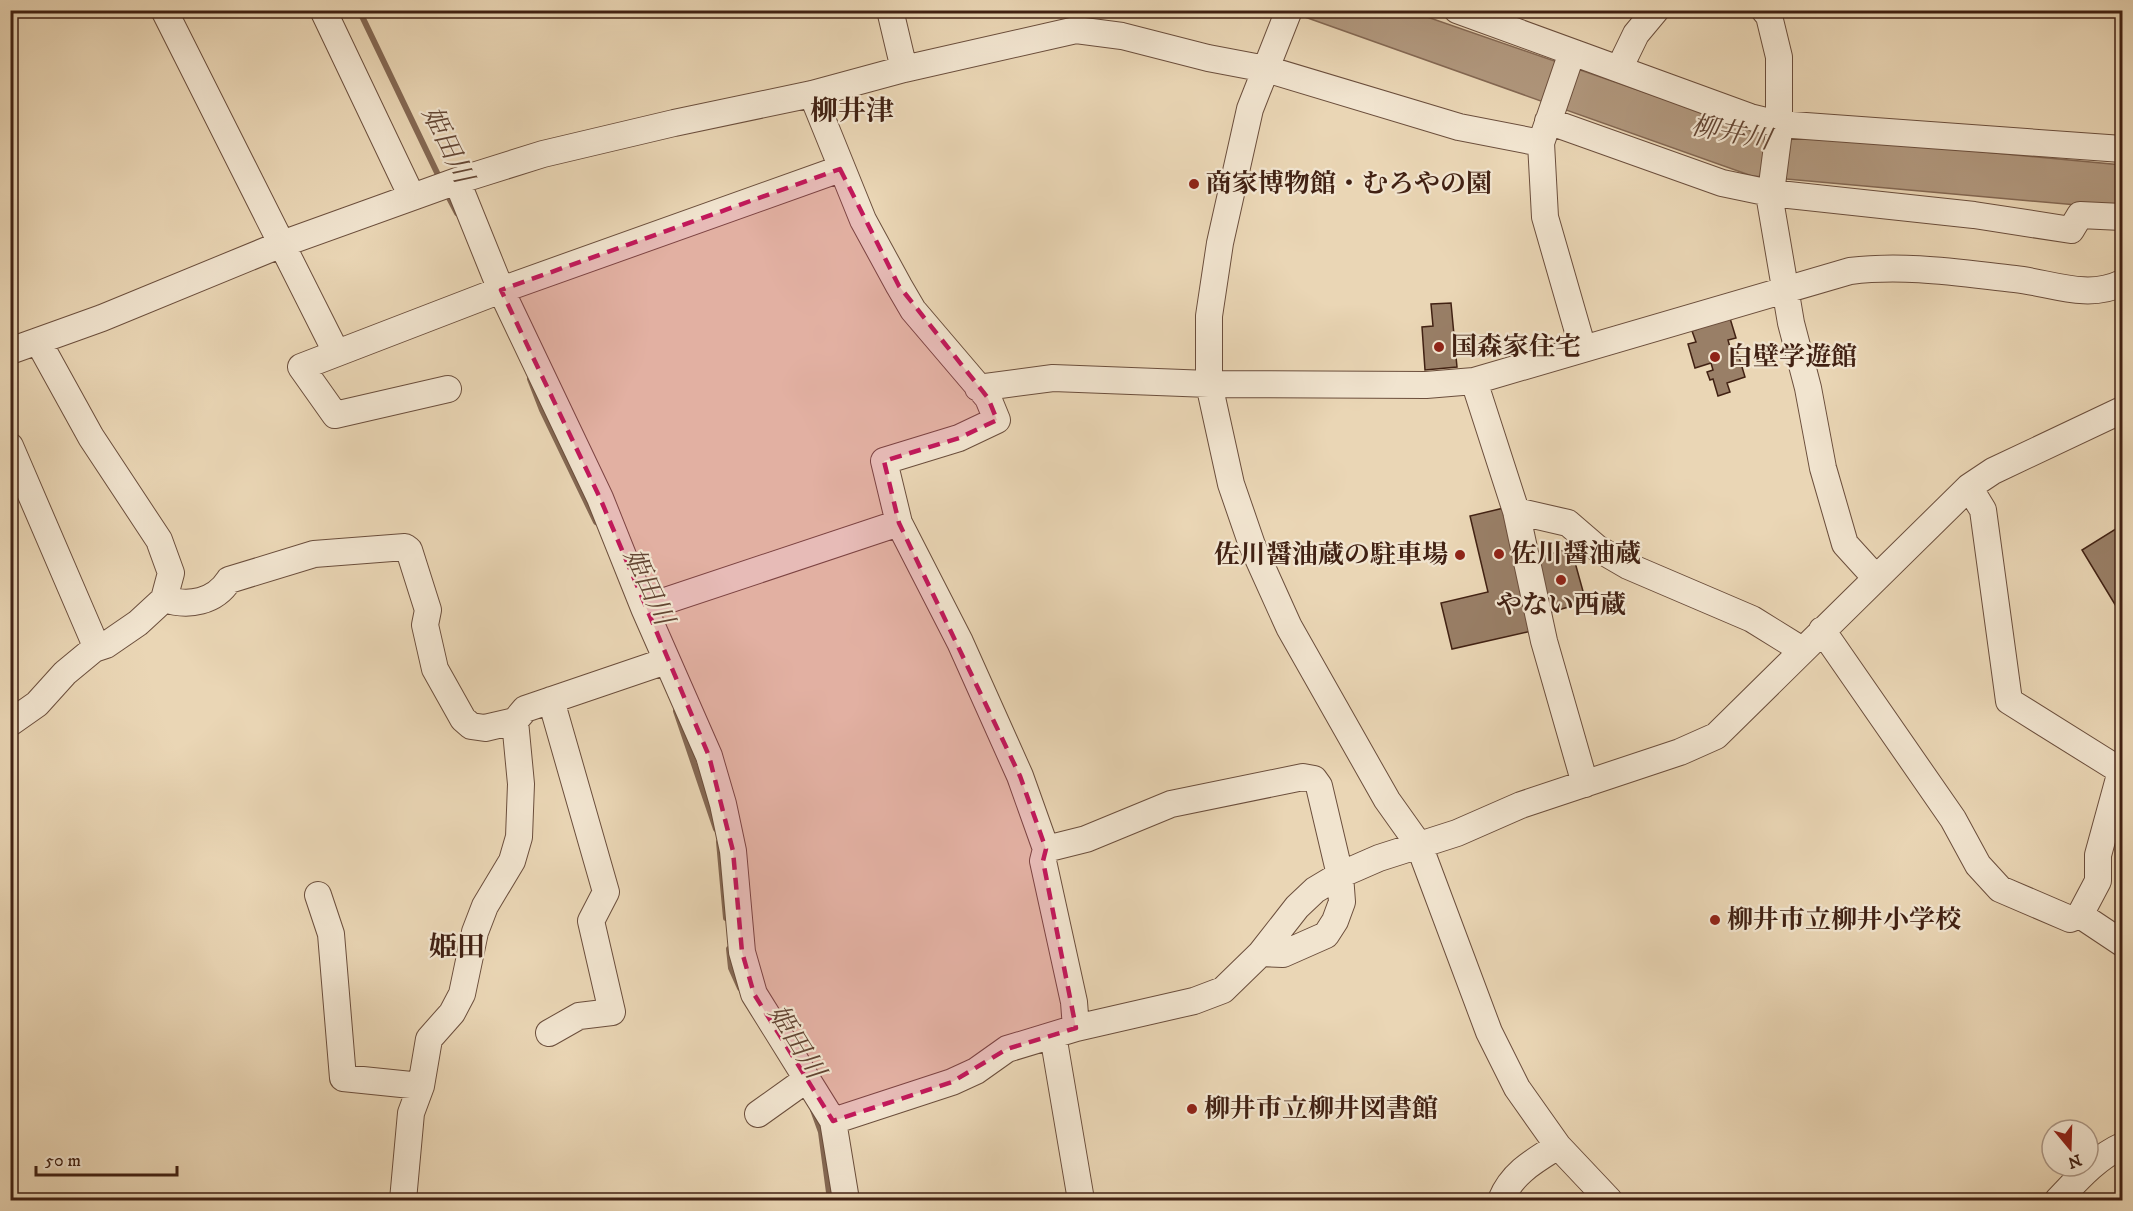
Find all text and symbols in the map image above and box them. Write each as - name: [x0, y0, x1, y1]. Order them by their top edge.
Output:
- district label: 柳井津: [810, 94, 894, 129]
- water label: 姫田川: [414, 101, 481, 192]
- water label: 柳井川: [1688, 109, 1777, 158]
- place label: 商家博物館・むろやの園: [1206, 168, 1492, 201]
- marker: 商家博物館・むろやの園: [1187, 177, 1201, 191]
- place label: 国森家住宅: [1451, 331, 1581, 364]
- marker: 国森家住宅: [1432, 340, 1446, 354]
- place label: 白壁学遊館: [1727, 341, 1857, 374]
- marker: 白壁学遊館: [1708, 350, 1722, 364]
- place label: 佐川醤油蔵: [1511, 538, 1641, 571]
- place label: 佐川醤油蔵の駐車場: [1214, 539, 1448, 572]
- water label: 姫田川: [615, 543, 682, 634]
- marker: 佐川醤油蔵: [1492, 547, 1506, 561]
- marker: 佐川醤油蔵の駐車場: [1453, 548, 1467, 562]
- marker: やない西蔵: [1554, 573, 1568, 587]
- place label: やない西蔵: [1496, 589, 1626, 622]
- place label: 柳井市立柳井小学校: [1727, 904, 1961, 937]
- marker: 柳井市立柳井小学校: [1708, 913, 1722, 927]
- district label: 姫田: [429, 930, 485, 965]
- water label: 姫田川: [760, 999, 833, 1088]
- place label: 柳井市立柳井図書館: [1204, 1093, 1438, 1126]
- marker: 柳井市立柳井図書館: [1185, 1102, 1199, 1116]
- north arrow: [2040, 1118, 2100, 1178]
- scale bar: [36, 1139, 177, 1177]
- text: 50 m: [45, 1150, 81, 1172]
- text: N: [2065, 1150, 2084, 1173]

